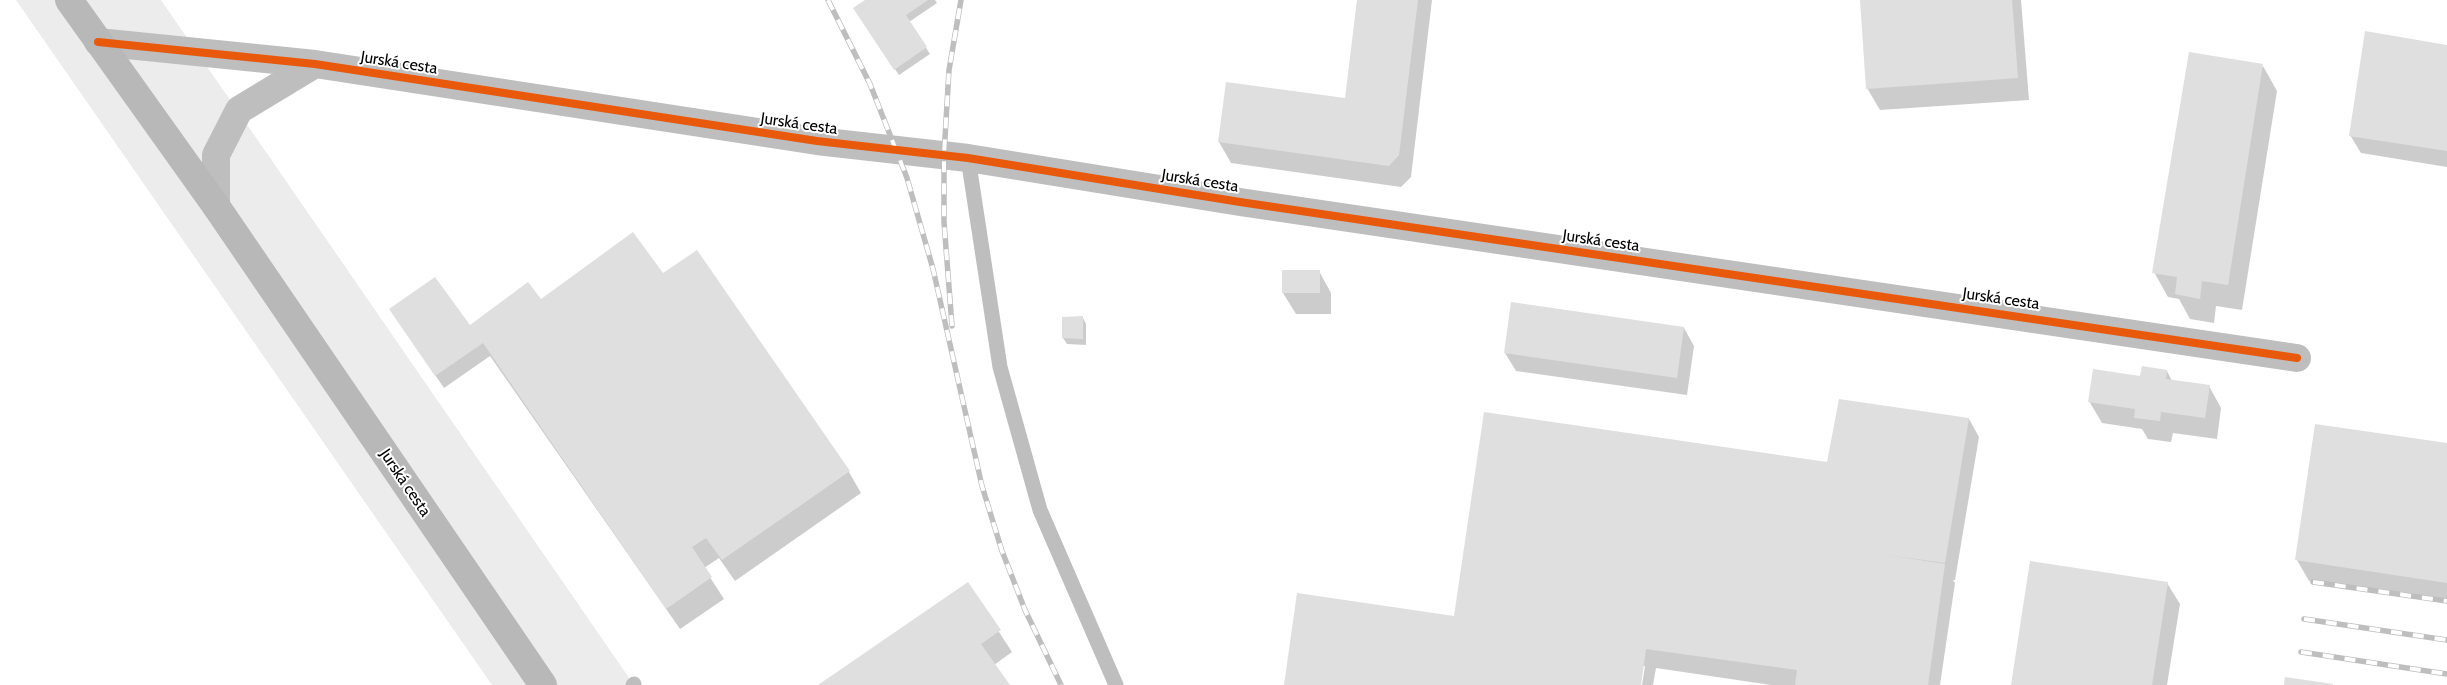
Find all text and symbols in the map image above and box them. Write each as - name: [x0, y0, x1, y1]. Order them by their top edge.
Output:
- street label: Jurská cesta: [359, 47, 439, 79]
- street label: Jurská cesta: [759, 109, 839, 139]
- street label: Jurská cesta: [1160, 165, 1240, 197]
- street label: Jurská cesta: [1561, 226, 1641, 256]
- street label: Jurská cesta: [1961, 284, 2041, 314]
- street label: Jurská cesta: [375, 446, 435, 520]

